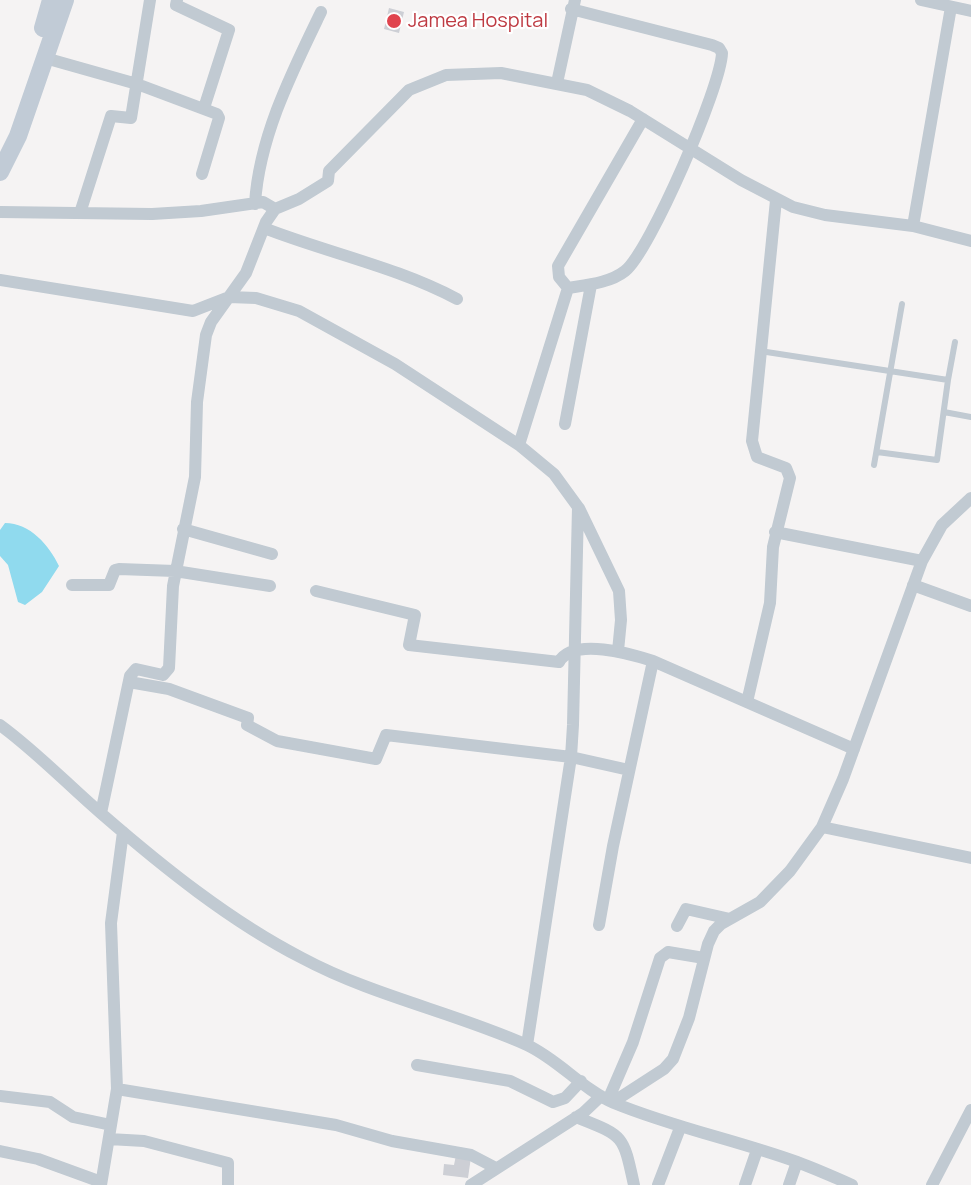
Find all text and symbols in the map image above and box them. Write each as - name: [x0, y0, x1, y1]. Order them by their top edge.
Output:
- place label: Jamea Hospital: [408, 9, 548, 33]
- marker: Jamea Hospital: [385, 12, 403, 30]

